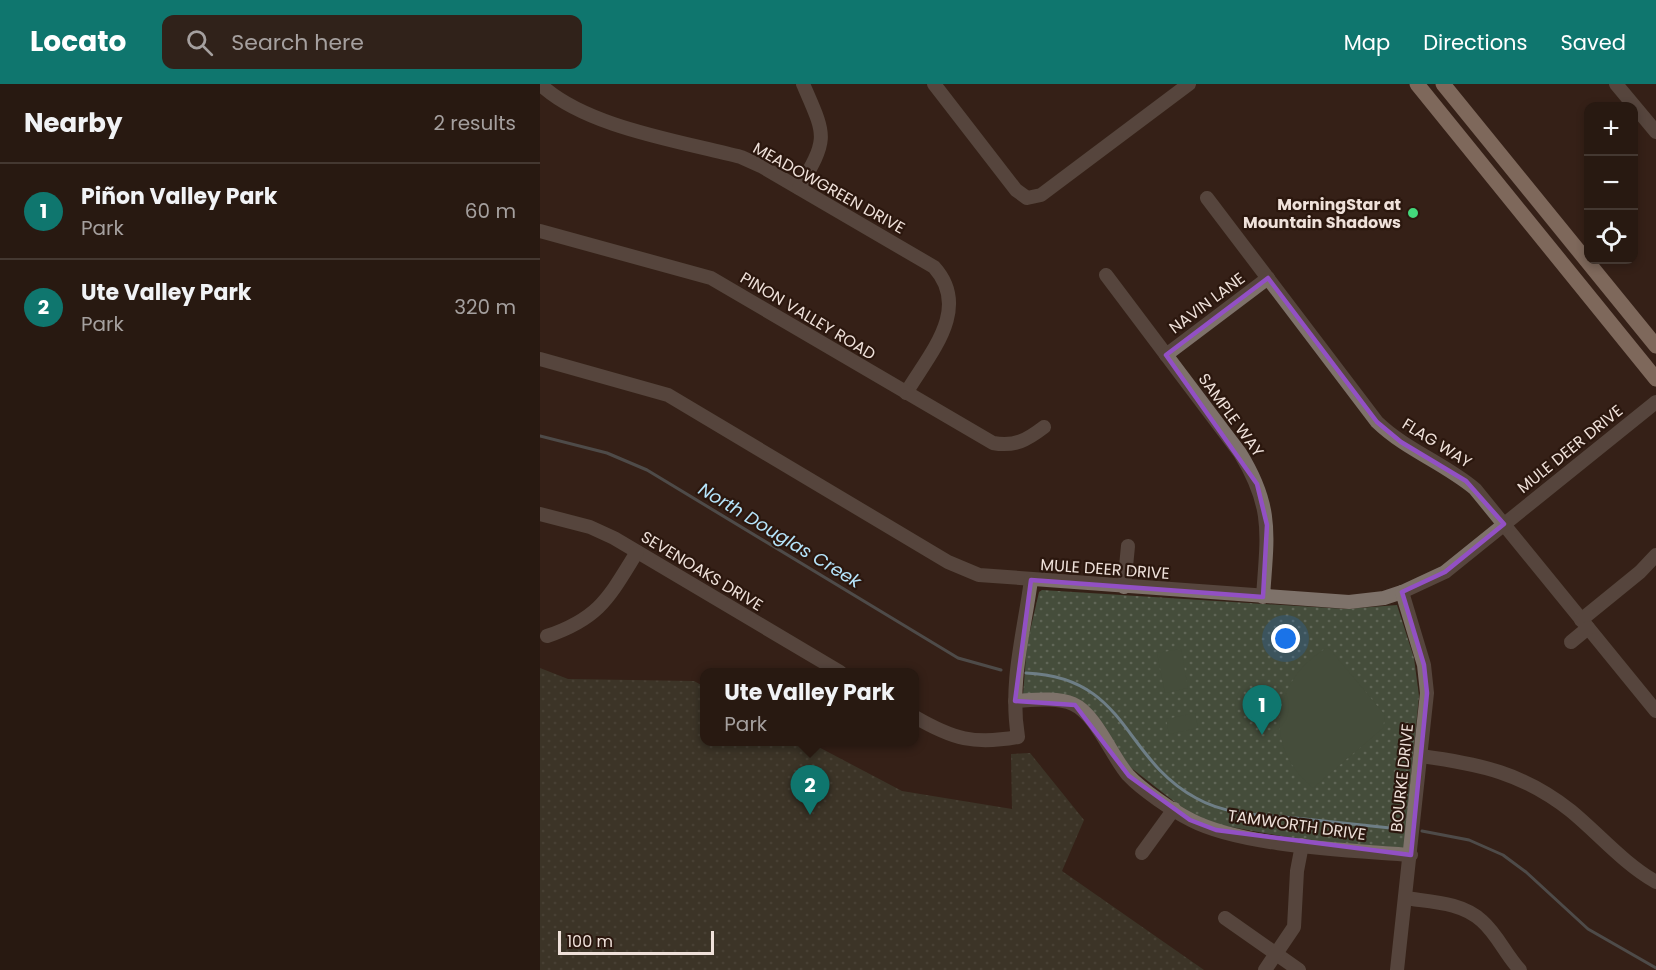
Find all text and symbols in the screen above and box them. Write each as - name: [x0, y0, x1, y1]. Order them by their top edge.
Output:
- search box: [162, 15, 582, 69]
- text: Locato: [30, 22, 126, 61]
- icon: search: [183, 26, 216, 59]
- text: Search here: [231, 27, 364, 58]
- text: Map: [1344, 28, 1390, 57]
- text: Directions: [1423, 28, 1527, 57]
- text: Saved: [1560, 28, 1626, 57]
- map controls: [1584, 102, 1638, 264]
- button: +: [1584, 102, 1638, 156]
- text: Nearby: [24, 105, 122, 141]
- text: 2 results: [433, 109, 516, 137]
- street label: MEADOWGREEN DRIVE: [749, 137, 909, 239]
- button: −: [1584, 156, 1638, 210]
- text: Piñon Valley Park: [81, 181, 277, 212]
- place label: MorningStar at Mountain Shadows: [1243, 193, 1401, 234]
- text: 1: [40, 197, 47, 225]
- text: 60 m: [465, 197, 516, 225]
- marker: MorningStar at Mountain Shadows: [1406, 206, 1420, 220]
- button: locate: [1584, 210, 1638, 264]
- text: Park: [81, 214, 124, 242]
- street label: PINON VALLEY ROAD: [736, 266, 880, 366]
- street label: NAVIN LANE: [1164, 267, 1250, 339]
- text: Ute Valley Park: [81, 277, 251, 308]
- text: 2: [38, 293, 49, 321]
- text: 320 m: [454, 293, 516, 321]
- text: Park: [81, 310, 124, 338]
- street label: SAMPLE WAY: [1193, 368, 1270, 462]
- street label: MULE DEER DRIVE: [1512, 399, 1628, 499]
- street label: FLAG WAY: [1398, 413, 1477, 474]
- water label: North Douglas Creek: [694, 476, 867, 594]
- street label: SEVENOAKS DRIVE: [637, 525, 767, 617]
- street label: MULE DEER DRIVE: [1040, 553, 1170, 585]
- your location: [1271, 624, 1300, 653]
- popup: [700, 668, 919, 746]
- text: Ute Valley Park: [724, 677, 895, 708]
- pin: 1: [1242, 686, 1282, 735]
- text: Park: [724, 710, 767, 738]
- street label: BOURKE DRIVE: [1385, 723, 1419, 833]
- pin: 2: [790, 766, 830, 815]
- street label: TAMWORTH DRIVE: [1227, 804, 1367, 846]
- scale bar: [558, 928, 714, 956]
- text: 100 m: [567, 930, 613, 953]

